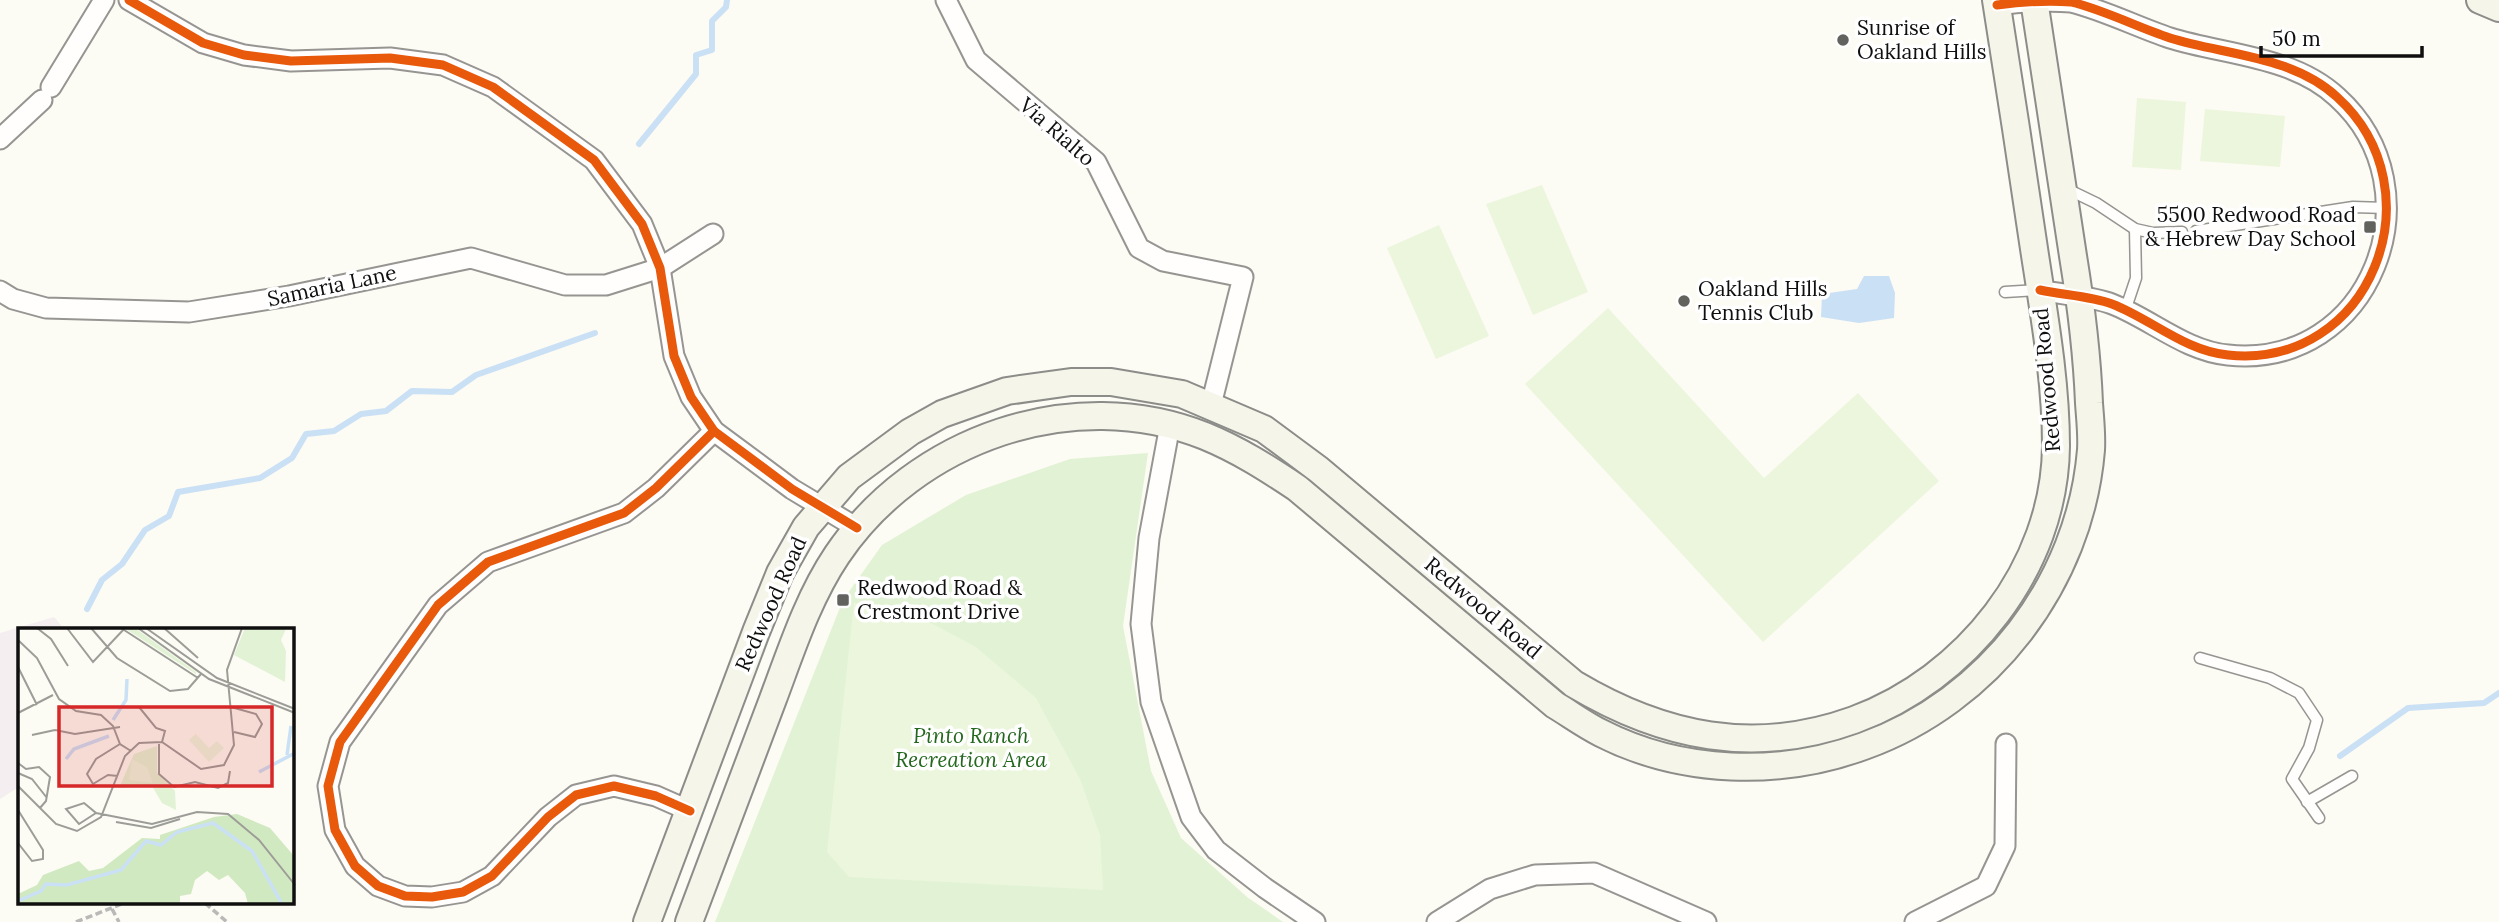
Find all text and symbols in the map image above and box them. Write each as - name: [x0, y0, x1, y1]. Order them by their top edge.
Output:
- place label: Sunrise of Oakland Hills: [1857, 14, 1986, 65]
- scale bar: [2261, 14, 2422, 58]
- text: 50 m: [2272, 25, 2321, 52]
- marker: Sunrise of Oakland Hills: [1835, 32, 1851, 48]
- street label: Via Rialto: [1013, 91, 1101, 172]
- place label: 5500 Redwood Road & Hebrew Day School: [2145, 201, 2356, 252]
- marker: 5500 Redwood Road & Hebrew Day School: [2362, 219, 2378, 235]
- street label: Samaria Lane: [265, 259, 399, 312]
- place label: Oakland Hills Tennis Club: [1698, 275, 1827, 326]
- marker: Oakland Hills Tennis Club: [1676, 293, 1692, 309]
- street label: Redwood Road: [2027, 307, 2066, 453]
- street label: Redwood Road: [729, 532, 812, 675]
- street label: Redwood Road: [1419, 551, 1547, 664]
- place label: Redwood Road & Crestmont Drive: [857, 574, 1022, 625]
- marker: Redwood Road & Crestmont Drive: [835, 592, 851, 608]
- inset map: [18, 628, 294, 904]
- park label: Pinto Ranch Recreation Area: [895, 722, 1047, 773]

